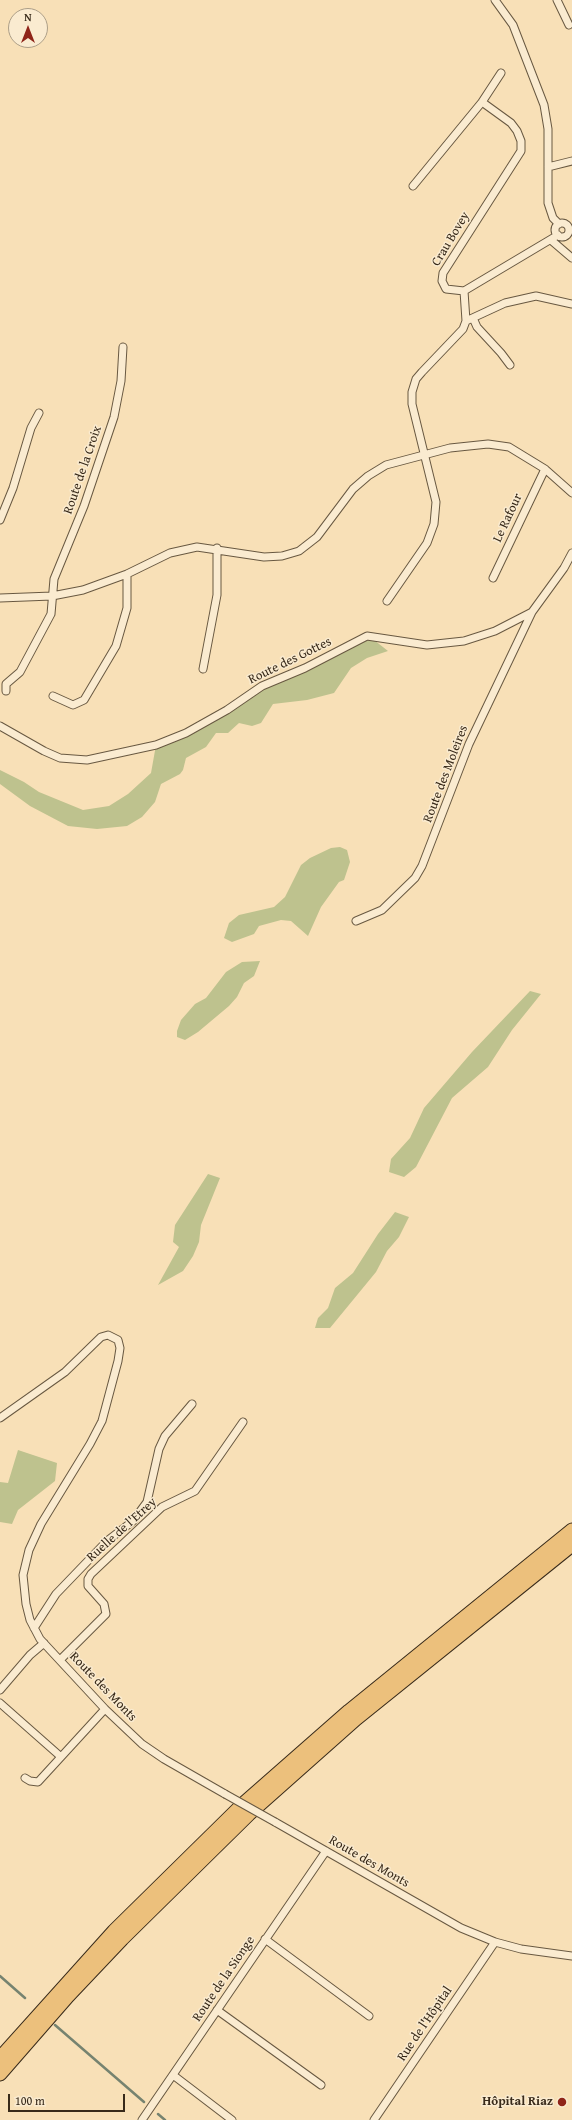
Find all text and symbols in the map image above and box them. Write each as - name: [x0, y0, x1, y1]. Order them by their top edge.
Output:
- north arrow: [8, 8, 48, 48]
- text: N: [24, 9, 32, 25]
- street label: Crau Bovey: [429, 209, 473, 269]
- street label: Route de la Croix: [61, 424, 105, 516]
- street label: Le Rafour: [490, 491, 526, 545]
- street label: Route des Gottes: [246, 634, 334, 688]
- street label: Route des Moleires: [420, 723, 472, 825]
- street label: Ruelle de l'Etrey: [84, 1495, 160, 1565]
- street label: Route des Monts: [66, 1649, 140, 1725]
- street label: Route des Monts: [326, 1833, 412, 1891]
- street label: Route de la Sionge: [190, 1933, 258, 2025]
- street label: Rue de l'Hôpital: [394, 1984, 456, 2064]
- scale bar: [10, 2086, 127, 2112]
- text: 100 m: [15, 2092, 45, 2109]
- place label: Hôpital Riaz: [482, 2094, 553, 2110]
- marker: Hôpital Riaz: [556, 2096, 568, 2108]

